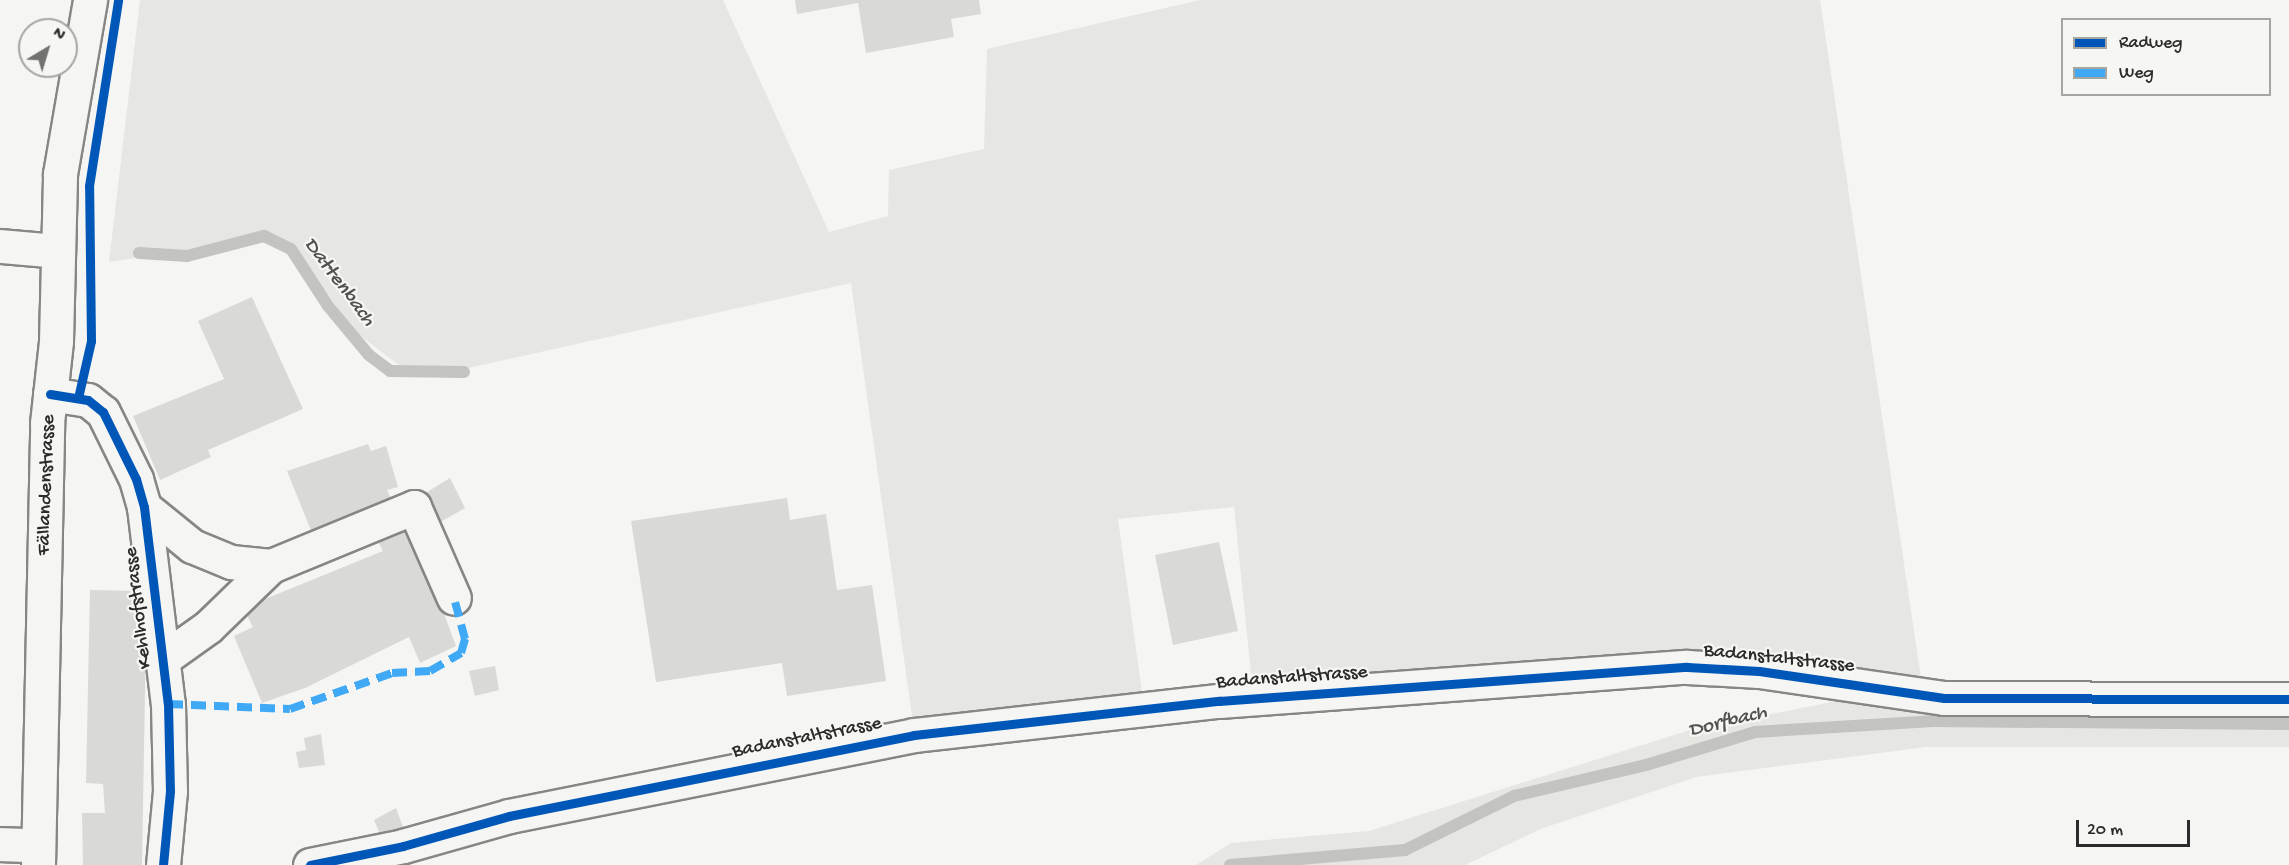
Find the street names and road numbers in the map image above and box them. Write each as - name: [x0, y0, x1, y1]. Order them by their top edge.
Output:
- street label: Fällandenstrasse: [33, 414, 61, 556]
- street label: Kehlhofstrasse: [120, 546, 158, 670]
- street label: Badanstaltstrasse: [1702, 639, 1856, 679]
- street label: Badanstaltstrasse: [1216, 661, 1368, 695]
- street label: Badanstaltstrasse: [730, 712, 884, 764]

